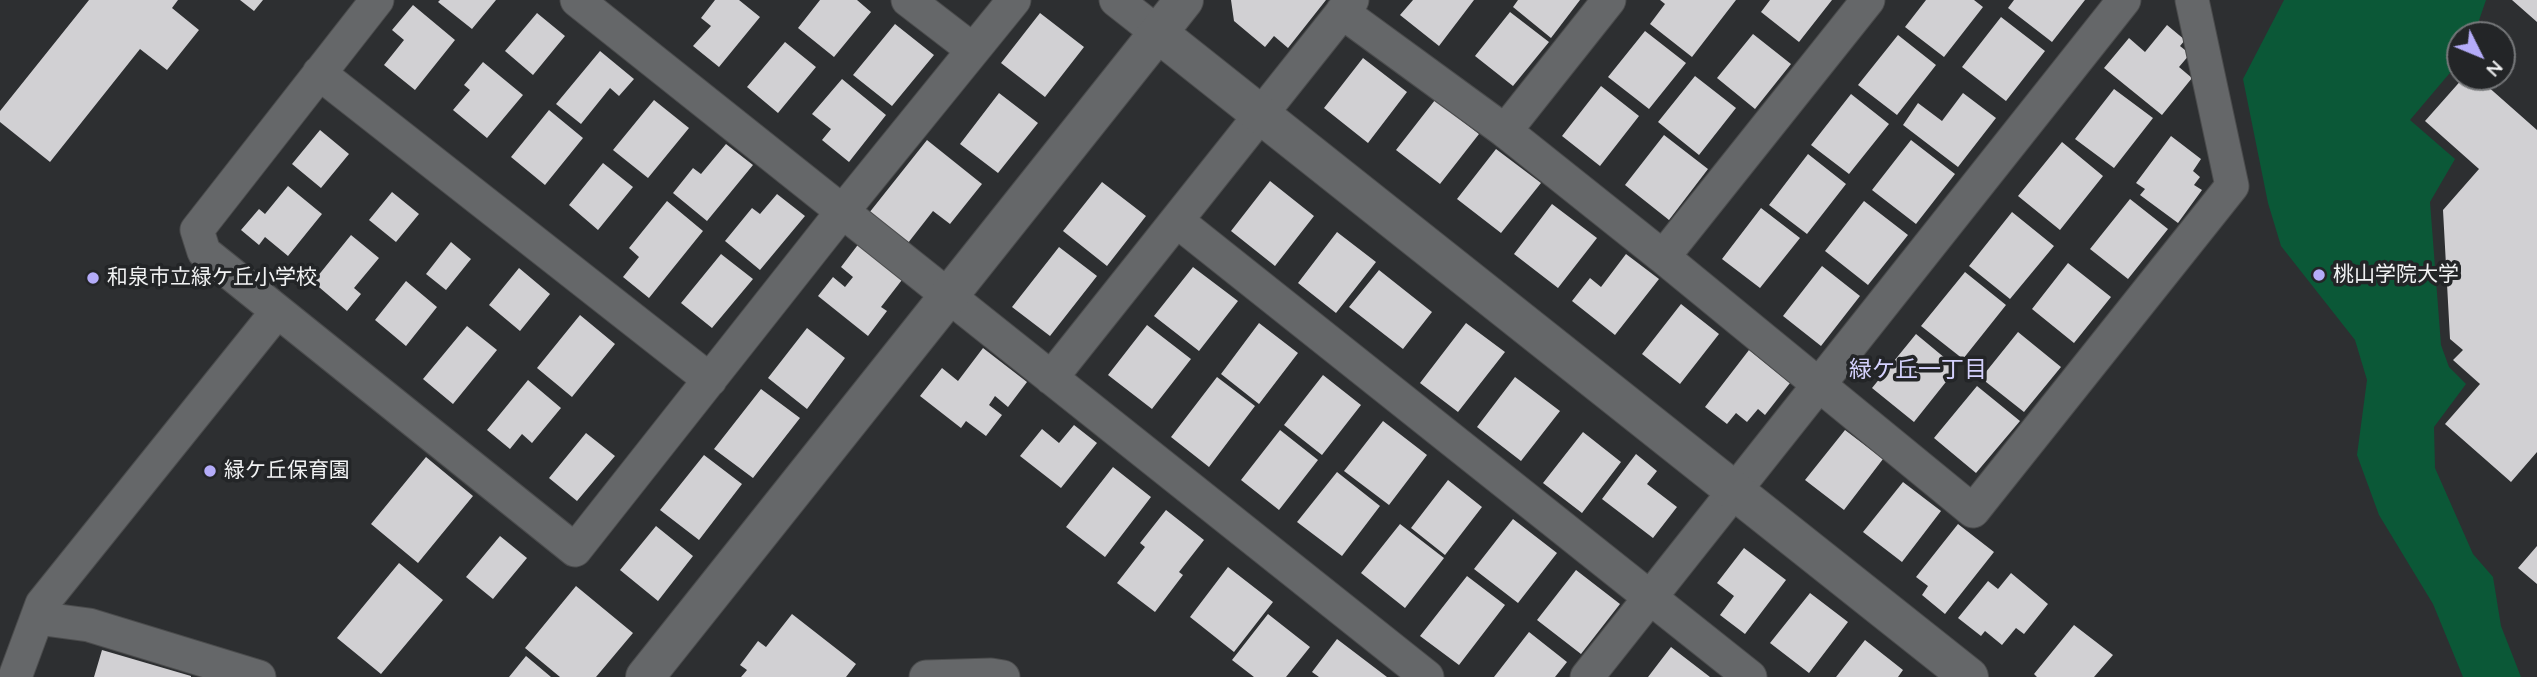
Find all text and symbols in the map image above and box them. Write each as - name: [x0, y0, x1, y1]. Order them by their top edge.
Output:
- north arrow: [2446, 21, 2516, 91]
- text: N: [2481, 56, 2508, 82]
- place label: 桃山学院大学: [2333, 262, 2459, 288]
- place label: 和泉市立緑ケ丘小学校: [107, 265, 317, 291]
- marker: 桃山学院大学: [2311, 267, 2327, 283]
- marker: 和泉市立緑ケ丘小学校: [85, 270, 101, 286]
- district label: 緑ケ丘一丁目: [1849, 356, 1987, 384]
- place label: 緑ケ丘保育園: [224, 458, 350, 484]
- marker: 緑ケ丘保育園: [202, 463, 218, 479]

